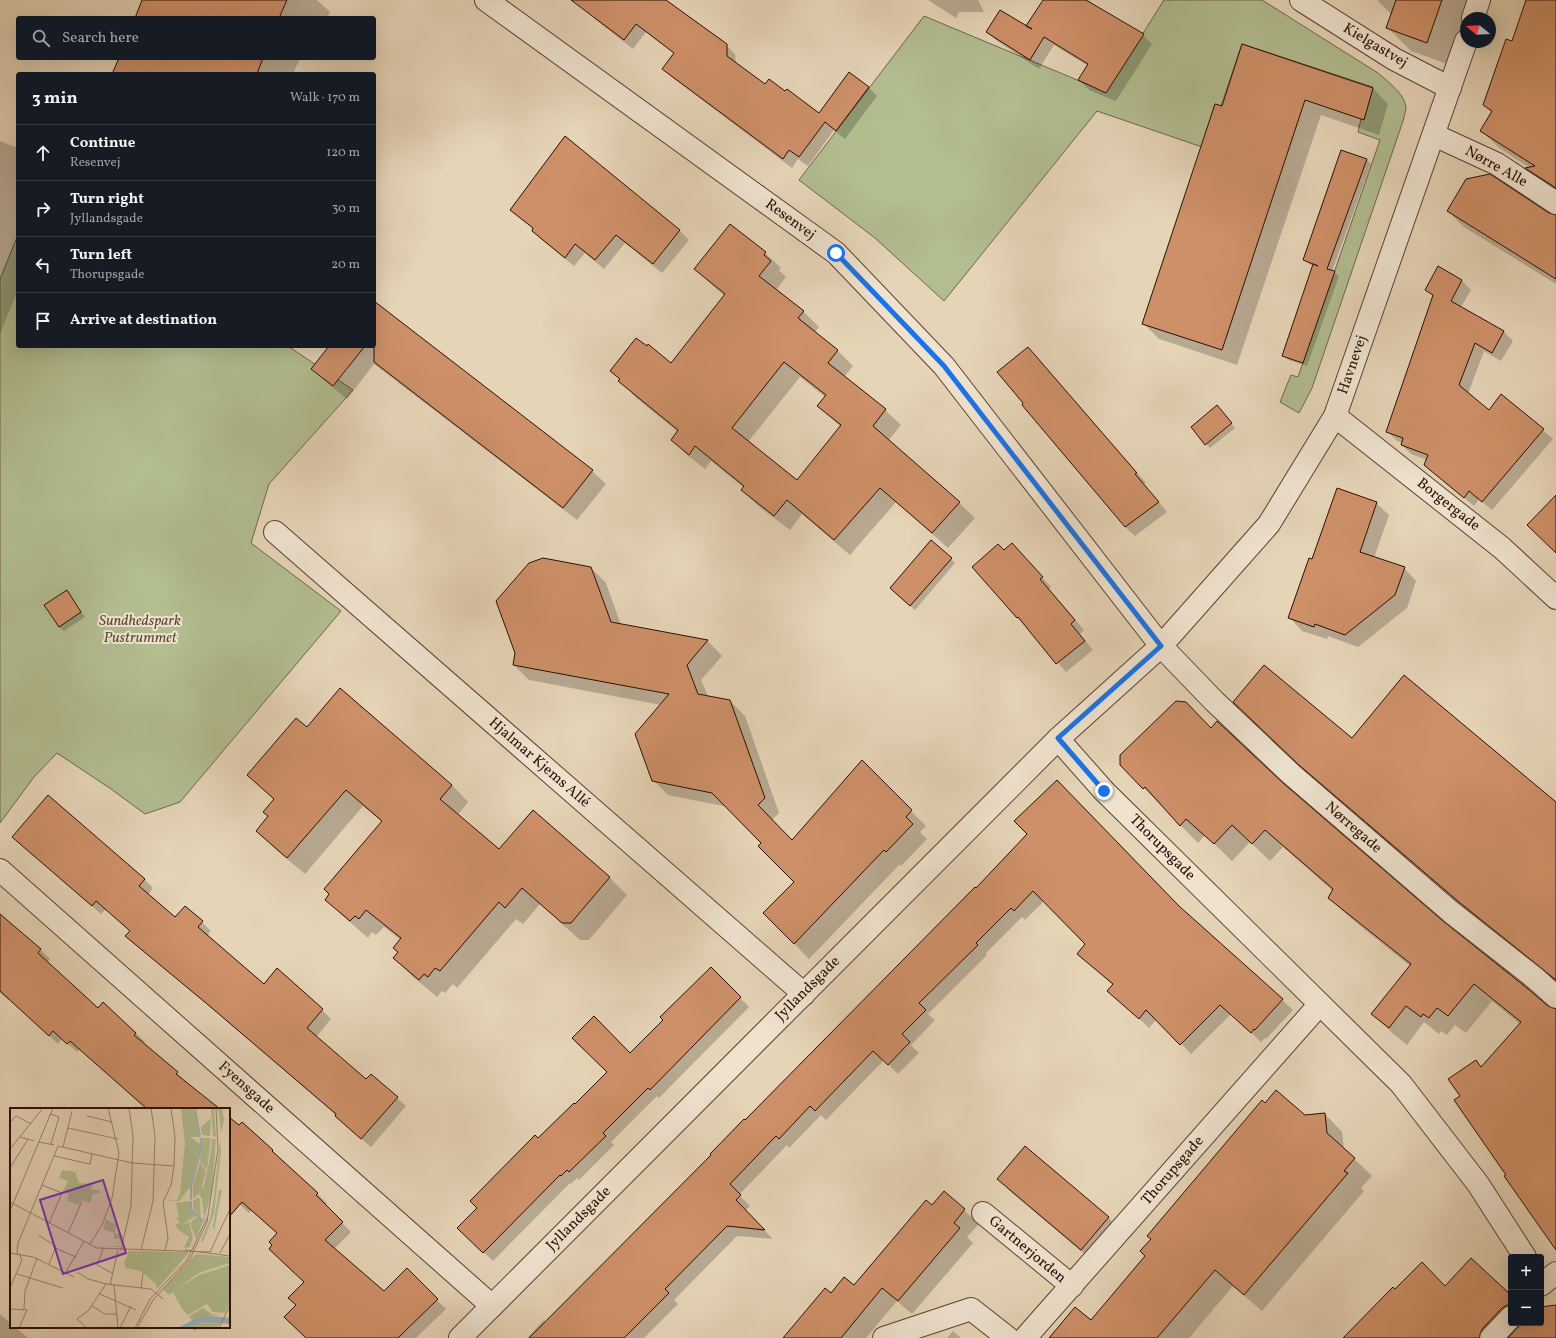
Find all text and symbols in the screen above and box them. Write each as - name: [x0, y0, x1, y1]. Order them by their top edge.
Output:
- north arrow: [1460, 12, 1496, 48]
- search box: [16, 16, 376, 60]
- street label: Kielgastvej: [1339, 18, 1411, 74]
- icon: search: [30, 27, 52, 49]
- text: Search here: [62, 28, 139, 49]
- text: 3 min: [32, 87, 78, 110]
- text: Walk · 170 m: [290, 89, 360, 107]
- text: Continue: [70, 133, 135, 154]
- street label: Nørre Alle: [1461, 141, 1531, 193]
- icon: ahead: [32, 142, 54, 164]
- text: 120 m: [326, 144, 360, 162]
- text: Resenvej: [70, 154, 120, 172]
- text: Turn right: [70, 189, 144, 210]
- street label: Resenvej: [760, 194, 820, 246]
- icon: right: [32, 198, 54, 220]
- text: 30 m: [332, 200, 360, 218]
- text: Jyllandsgade: [70, 210, 143, 228]
- route start: [827, 244, 845, 262]
- text: Turn left: [70, 245, 132, 266]
- icon: left: [32, 254, 54, 276]
- text: 20 m: [331, 256, 360, 274]
- text: Thorupsgade: [70, 266, 144, 284]
- icon: arrive: [32, 310, 54, 332]
- text: Arrive at destination: [70, 310, 217, 331]
- street label: Havnevej: [1333, 333, 1373, 397]
- street label: Borgergade: [1412, 474, 1484, 536]
- park label: Sundhedspark Pustrummet: [99, 611, 181, 649]
- street label: Hjalmar Kjems Allé: [484, 713, 594, 813]
- route end: [1095, 782, 1113, 800]
- street label: Nørregade: [1320, 797, 1386, 859]
- street label: Thorupsgade: [1124, 810, 1200, 886]
- street label: Jyllandsgade: [771, 952, 845, 1026]
- street label: Fyensgade: [213, 1057, 279, 1119]
- inset map: [10, 1108, 230, 1328]
- street label: Thorupsgade: [1137, 1132, 1209, 1210]
- street label: Jyllandsgade: [542, 1182, 616, 1256]
- street label: Gartnerjorden: [984, 1211, 1070, 1289]
- map controls: [1508, 1254, 1544, 1326]
- button: +: [1508, 1254, 1544, 1290]
- button: −: [1508, 1290, 1544, 1326]

